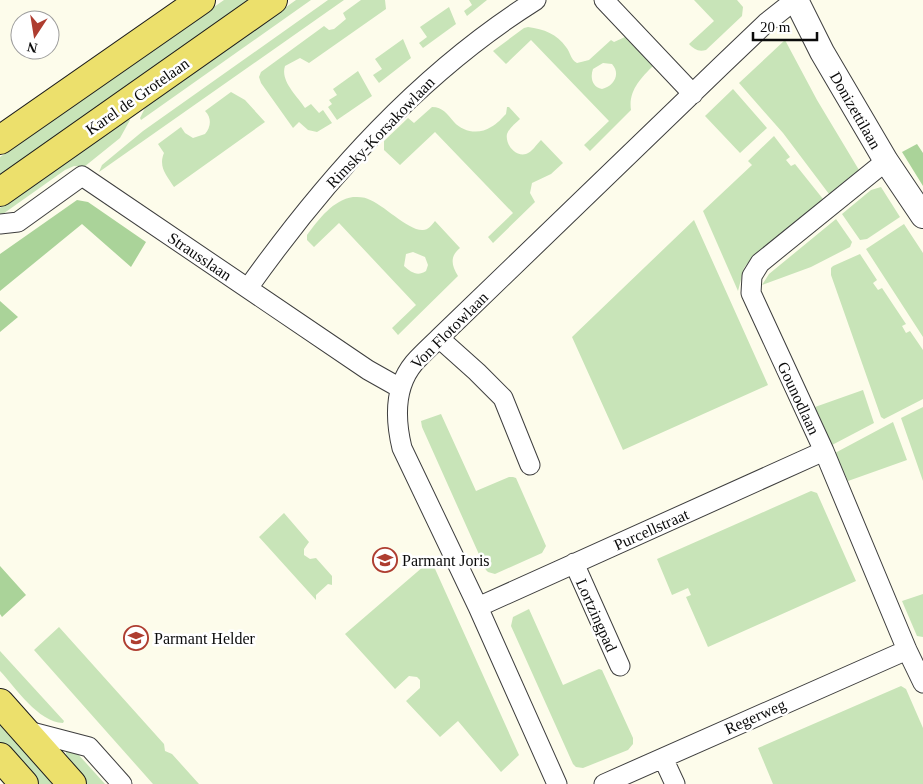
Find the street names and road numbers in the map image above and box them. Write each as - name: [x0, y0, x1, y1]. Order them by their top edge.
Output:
- street label: Karel de Grotelaan: [83, 55, 192, 138]
- street label: Donizettilaan: [827, 69, 884, 152]
- street label: Rimsky-Korsakowlaan: [323, 73, 438, 192]
- street label: Strausslaan: [165, 229, 235, 284]
- street label: Von Flotowlaan: [407, 288, 491, 372]
- street label: Gounodlaan: [774, 359, 823, 437]
- street label: Purcellstraat: [611, 505, 692, 553]
- street label: Lortzingpad: [572, 576, 620, 655]
- street label: Regerweg: [722, 696, 789, 738]

